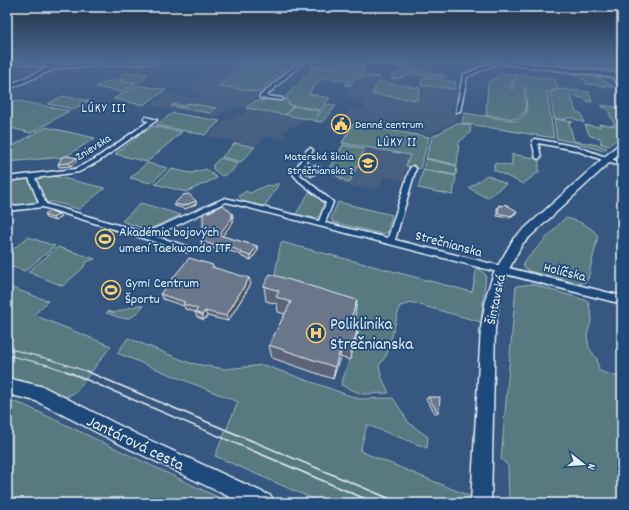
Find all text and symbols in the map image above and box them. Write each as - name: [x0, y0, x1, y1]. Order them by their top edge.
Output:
- district label: LÚKY III: [81, 100, 127, 119]
- public building icon: Denné centrum: [330, 113, 352, 135]
- place label: Denné centrum: [355, 117, 423, 134]
- street label: Znievska: [73, 131, 115, 166]
- district label: LÚKY II: [377, 134, 417, 153]
- place label: Materská škola Strečnianska 2: [285, 149, 354, 180]
- school or university icon: Materská škola Strečnianska 2: [357, 152, 379, 174]
- place label: Akadémia bojových umení Taekwondo ITF: [119, 223, 232, 259]
- street label: Strečnianska: [413, 226, 485, 264]
- sports icon: Akadémia bojových umení Taekwondo ITF: [94, 228, 116, 250]
- street label: Holíčska: [541, 258, 588, 288]
- street label: Šintavská: [482, 272, 512, 326]
- place label: Gym1 Centrum Športu: [125, 274, 199, 310]
- sports icon: Gym1 Centrum Športu: [100, 279, 122, 301]
- place label: Poliklinika Strečnianska: [330, 314, 414, 358]
- hospital icon: Poliklinika Strečnianska: [305, 322, 327, 344]
- street label: Jantárová cesta: [82, 411, 188, 479]
- north arrow: [563, 444, 603, 484]
- text: N: [582, 461, 599, 472]

